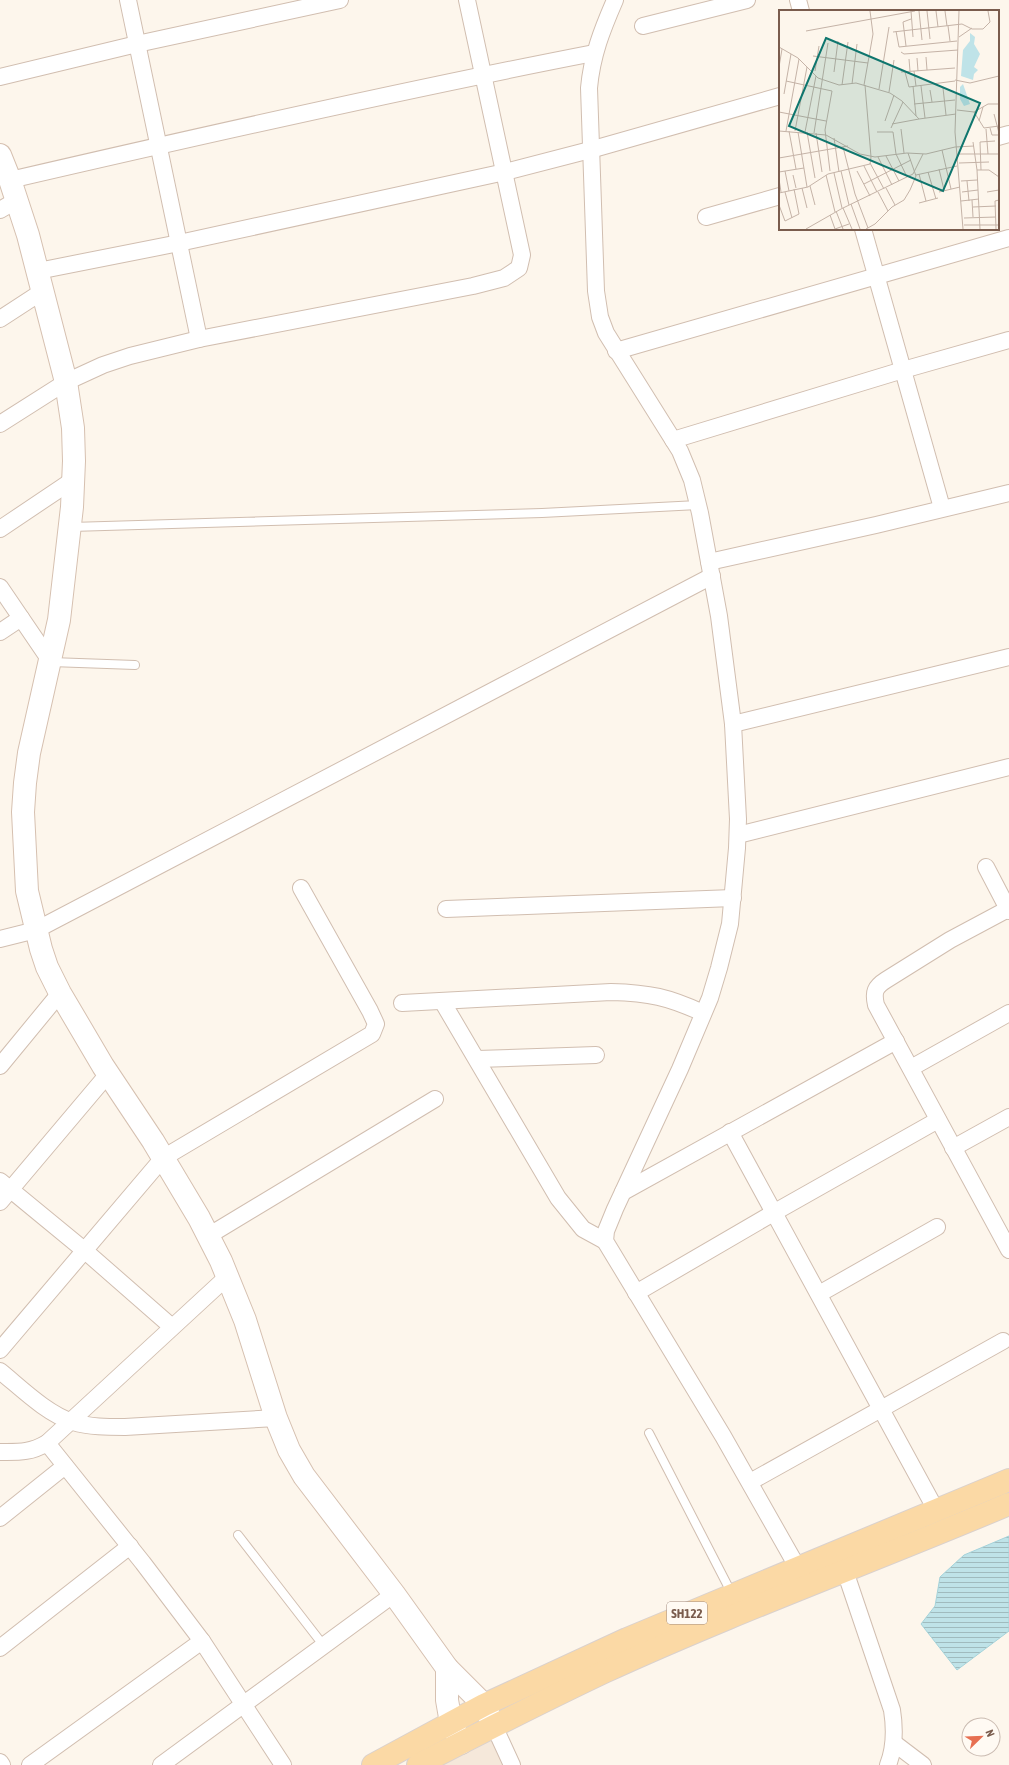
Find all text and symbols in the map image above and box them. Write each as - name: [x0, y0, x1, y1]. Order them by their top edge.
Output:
- inset map: [779, 10, 999, 230]
- road number: SH122: [667, 1602, 707, 1624]
- north arrow: [961, 1717, 1001, 1757]
- text: N: [983, 1728, 997, 1738]

